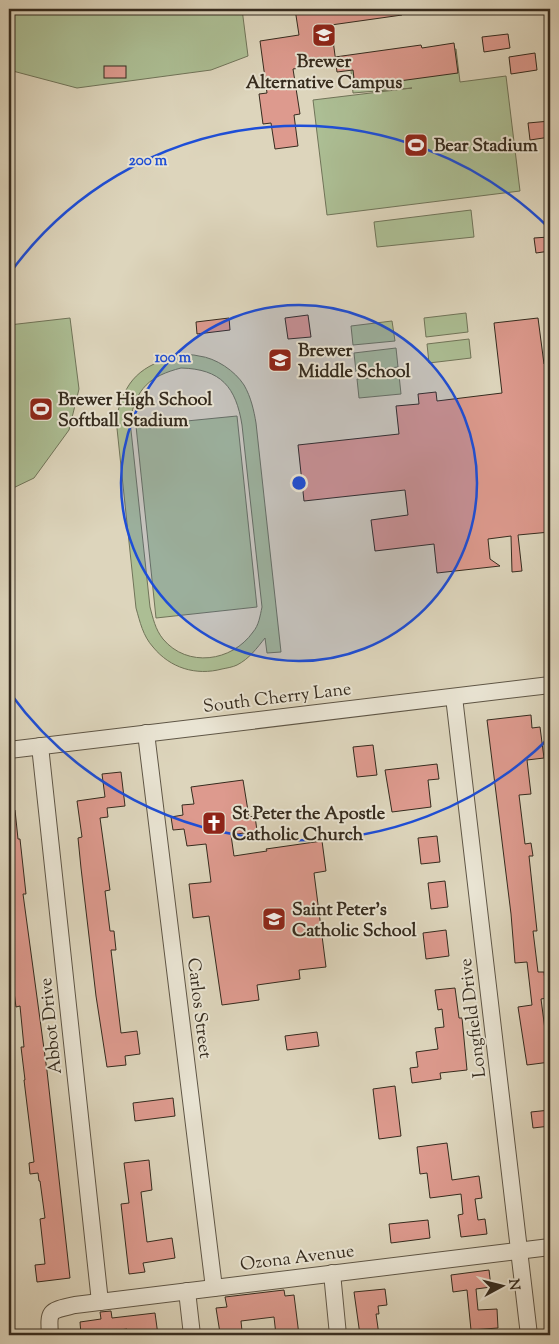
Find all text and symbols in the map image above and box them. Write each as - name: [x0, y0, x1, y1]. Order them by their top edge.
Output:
- school or university icon: Brewer Alternative Campus: [311, 22, 337, 48]
- place label: Brewer Alternative Campus: [246, 50, 402, 97]
- sports icon: Bear Stadium: [403, 132, 429, 158]
- place label: Bear Stadium: [434, 134, 538, 160]
- text: 200 m: [129, 151, 168, 172]
- place label: Brewer Middle School: [298, 339, 412, 386]
- school or university icon: Brewer Middle School: [267, 347, 293, 373]
- text: 100 m: [155, 348, 192, 369]
- place label: Brewer High School Softball Stadium: [58, 388, 213, 435]
- sports icon: Brewer High School Softball Stadium: [28, 396, 54, 422]
- centre of rings: [290, 474, 308, 492]
- street label: South Cherry Lane: [202, 677, 353, 721]
- place label: St Peter the Apostle Catholic Church: [232, 802, 386, 849]
- church icon: St Peter the Apostle Catholic Church: [201, 810, 227, 836]
- place label: Saint Peter's Catholic School: [292, 898, 417, 945]
- school or university icon: Saint Peter's Catholic School: [261, 906, 287, 932]
- street label: Carlos Street: [179, 957, 217, 1060]
- street label: Longfield Drive: [454, 957, 494, 1079]
- street label: Abbot Drive: [34, 976, 70, 1075]
- street label: Ozona Avenue: [239, 1239, 356, 1279]
- north arrow: [476, 1262, 526, 1312]
- text: N: [502, 1278, 524, 1291]

